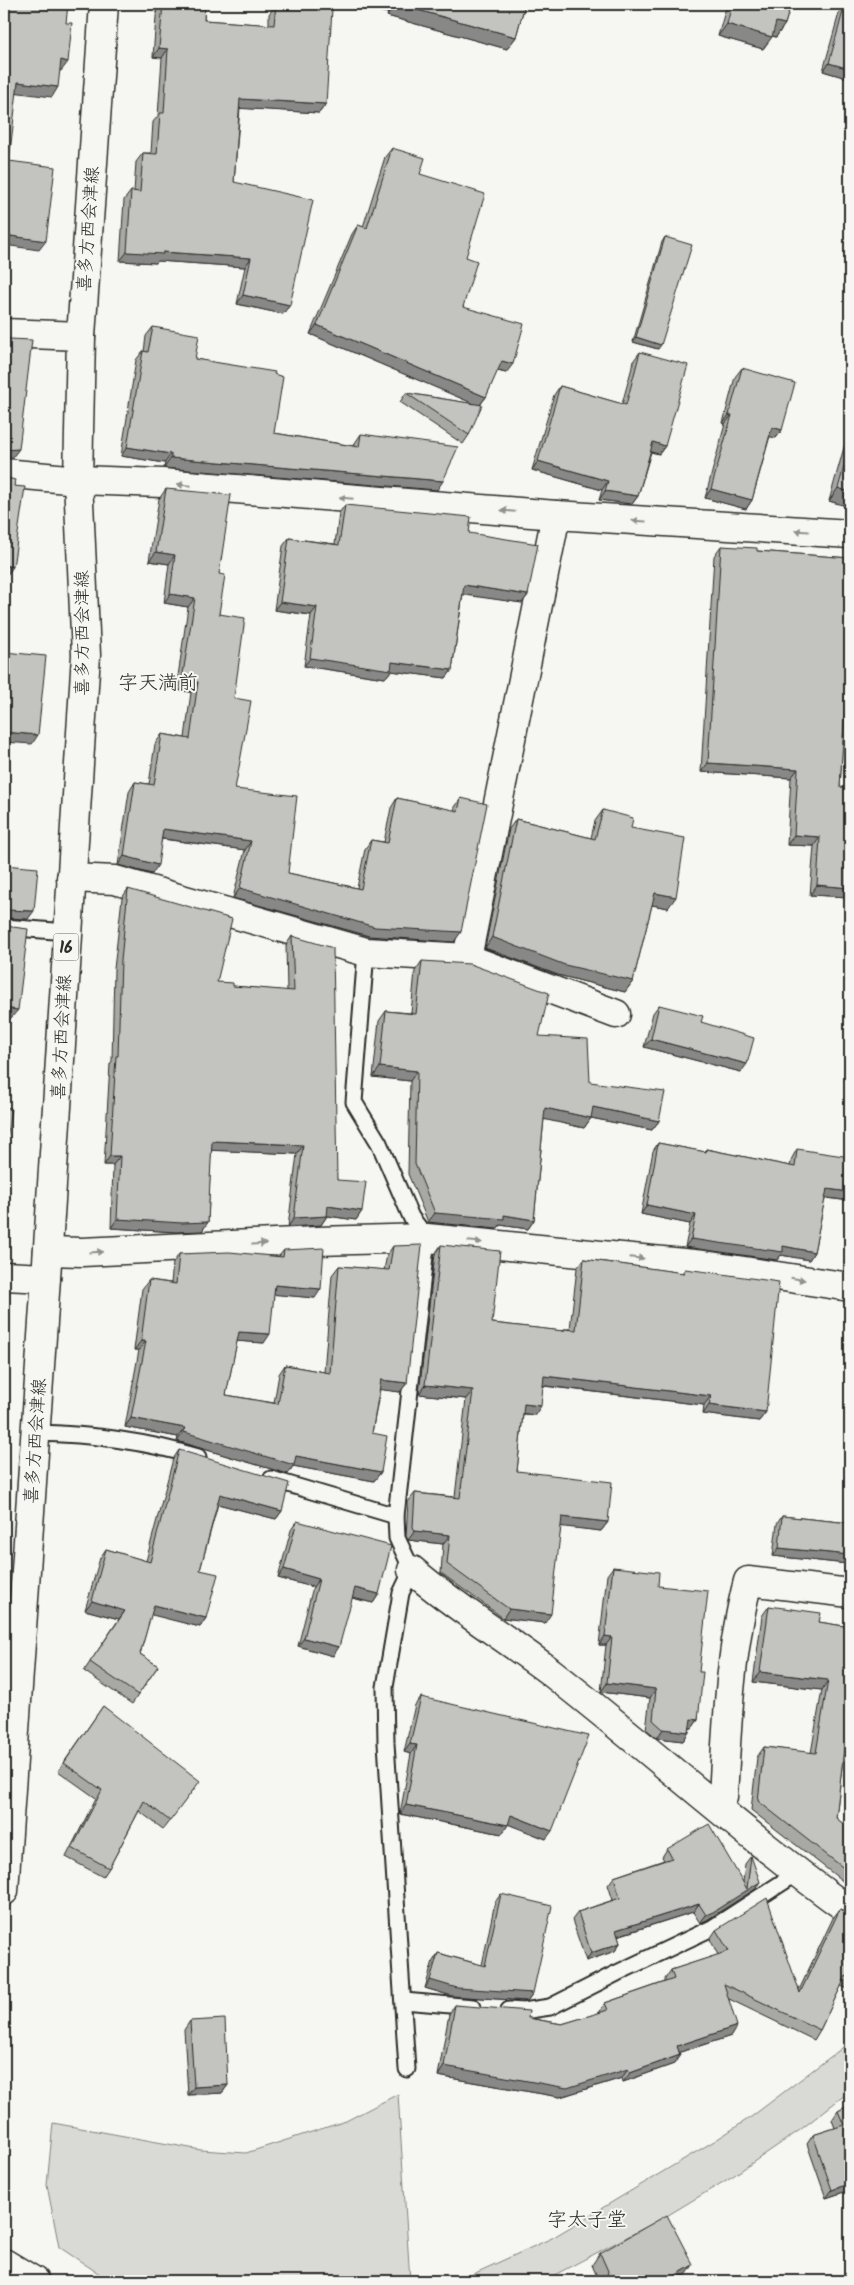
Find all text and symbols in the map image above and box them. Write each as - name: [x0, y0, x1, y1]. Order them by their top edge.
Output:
- street label: 喜多方西会津線: [71, 165, 108, 293]
- one-way arrow: [175, 481, 191, 489]
- one-way arrow: [337, 494, 353, 502]
- one-way arrow: [499, 507, 515, 515]
- one-way arrow: [631, 516, 647, 524]
- one-way arrow: [793, 526, 809, 534]
- street label: 喜多方西会津線: [69, 570, 98, 696]
- district label: 字天満前: [118, 668, 198, 700]
- road number: 16: [54, 934, 78, 960]
- street label: 喜多方西会津線: [45, 973, 80, 1101]
- one-way arrow: [468, 1238, 484, 1246]
- one-way arrow: [251, 1239, 267, 1247]
- one-way arrow: [89, 1247, 105, 1255]
- one-way arrow: [629, 1254, 645, 1262]
- one-way arrow: [791, 1275, 807, 1283]
- street label: 喜多方西会津線: [18, 1377, 55, 1505]
- district label: 字太子堂: [547, 2205, 627, 2237]

